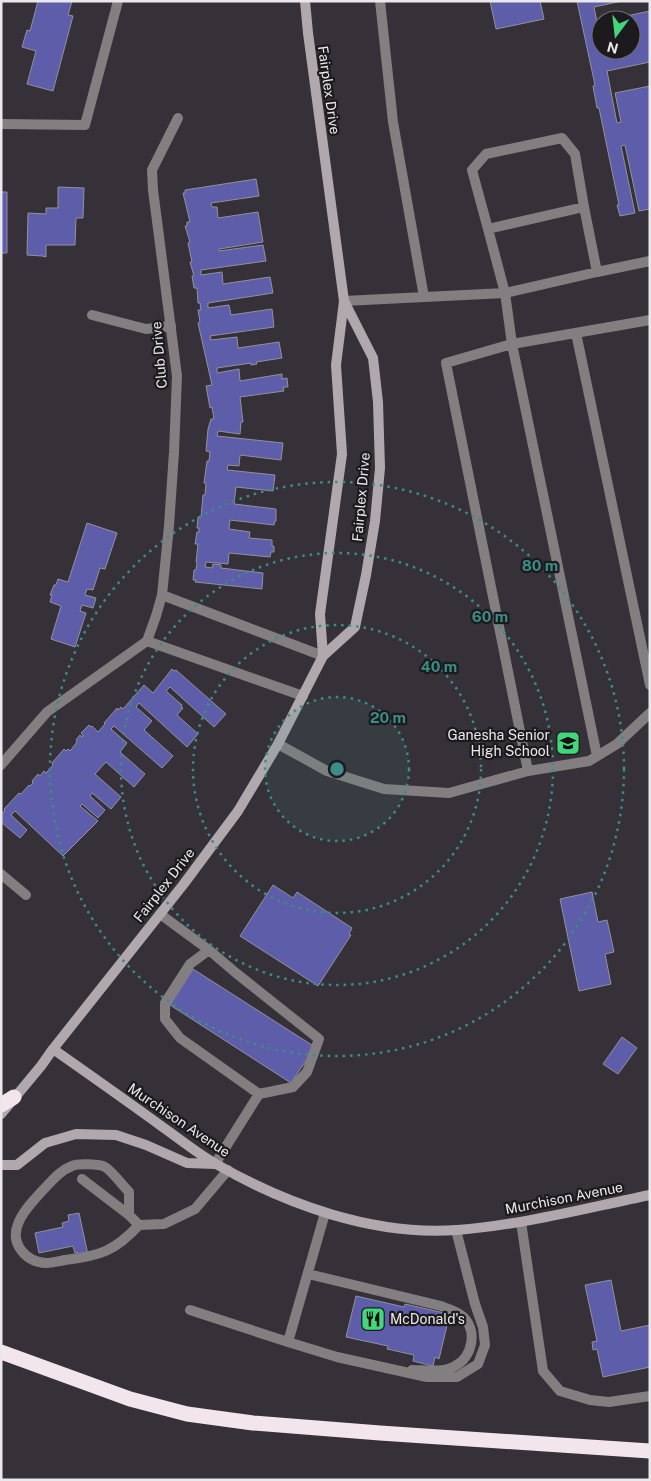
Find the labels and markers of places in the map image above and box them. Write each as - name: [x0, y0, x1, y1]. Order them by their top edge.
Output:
- place label: Ganesha Senior High School: [448, 727, 550, 759]
- school or university icon: Ganesha Senior High School: [555, 730, 581, 756]
- centre of rings: [328, 760, 346, 778]
- restaurant icon: McDonald's: [360, 1306, 386, 1332]
- place label: McDonald's: [390, 1311, 465, 1327]

